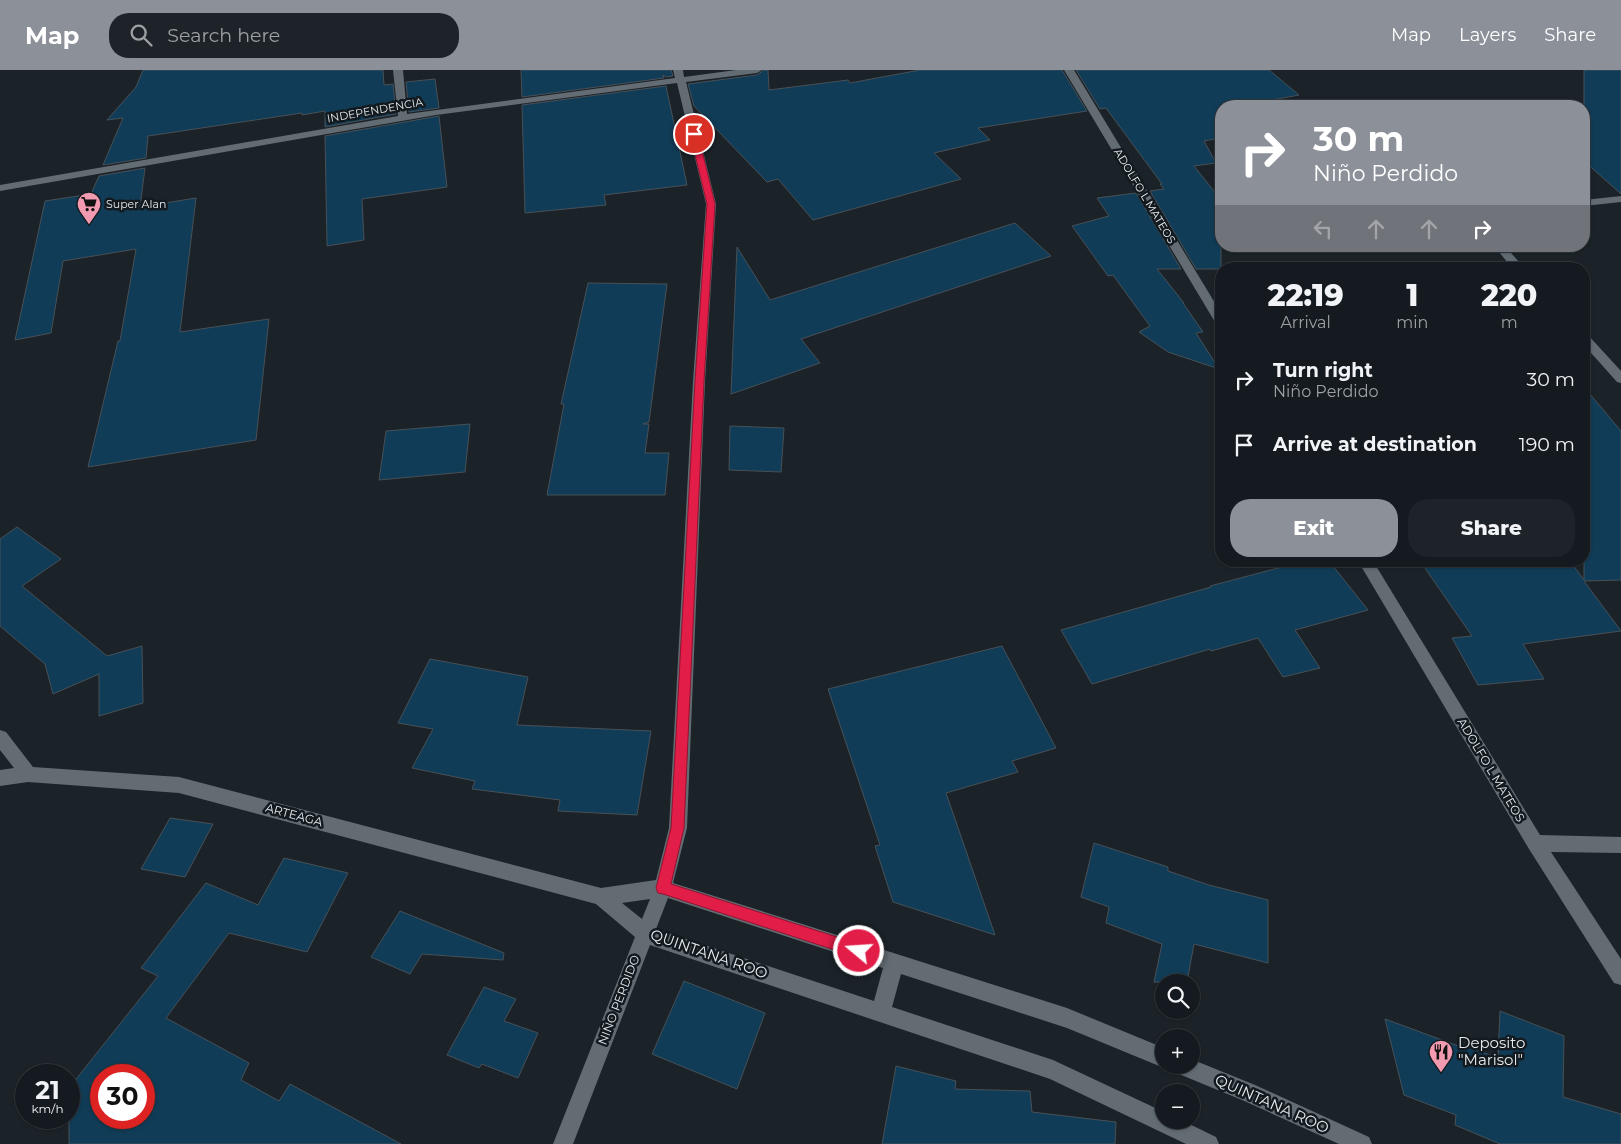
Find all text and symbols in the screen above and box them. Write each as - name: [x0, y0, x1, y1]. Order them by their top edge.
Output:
- search box: [109, 13, 459, 58]
- text: Map: [25, 21, 79, 50]
- icon: search: [127, 21, 155, 49]
- text: Search here: [167, 24, 280, 47]
- text: Map: [1391, 24, 1431, 46]
- text: Layers: [1459, 24, 1516, 46]
- text: Share: [1544, 24, 1596, 46]
- street label: INDEPENDENCIA: [326, 95, 424, 125]
- pin: [673, 113, 715, 155]
- text: 30 m: [1313, 117, 1404, 160]
- icon: arrive: [680, 120, 708, 148]
- icon: right: [1230, 120, 1295, 185]
- street label: ADOLFO L MATEOS: [1111, 146, 1179, 246]
- text: Niño Perdido: [1313, 160, 1458, 187]
- supermarket icon: Super Alan: [76, 191, 102, 225]
- place label: Super Alan: [106, 197, 166, 211]
- icon: left: [1309, 215, 1337, 243]
- icon: ahead: [1362, 215, 1390, 243]
- icon: ahead: [1415, 215, 1443, 243]
- icon: right: [1468, 215, 1496, 243]
- text: 22:19: [1268, 277, 1344, 314]
- text: 1: [1406, 277, 1418, 314]
- text: 220: [1481, 277, 1537, 314]
- text: Arrival: [1280, 313, 1331, 332]
- text: min: [1396, 313, 1428, 332]
- text: m: [1501, 313, 1518, 332]
- text: Turn right: [1273, 359, 1373, 382]
- icon: right: [1230, 366, 1258, 394]
- text: 30 m: [1527, 368, 1575, 391]
- text: Niño Perdido: [1273, 382, 1379, 401]
- icon: arrive: [1230, 431, 1258, 459]
- text: Arrive at destination: [1273, 433, 1477, 456]
- text: 190 m: [1519, 433, 1575, 456]
- button: Exit: [1230, 499, 1398, 557]
- button: Share: [1408, 499, 1575, 557]
- street label: ADOLFO L MATEOS: [1454, 715, 1528, 824]
- street label: ARTEAGA: [264, 800, 325, 829]
- position arrow: [832, 924, 884, 976]
- street label: QUINTANA ROO: [648, 925, 770, 983]
- street label: NIÑO PERDIDO: [594, 953, 643, 1047]
- map controls: [1155, 974, 1200, 1129]
- button: search: [1155, 974, 1200, 1019]
- button: +: [1155, 1029, 1200, 1074]
- place label: Deposito "Marisol": [1458, 1033, 1525, 1069]
- restaurant icon: Deposito "Marisol": [1428, 1039, 1454, 1073]
- speed limit sign: 30: [90, 1064, 155, 1129]
- street label: QUINTANA ROO: [1212, 1070, 1332, 1137]
- text: 21: [35, 1075, 60, 1105]
- button: −: [1155, 1084, 1200, 1129]
- text: km/h: [31, 1101, 64, 1116]

